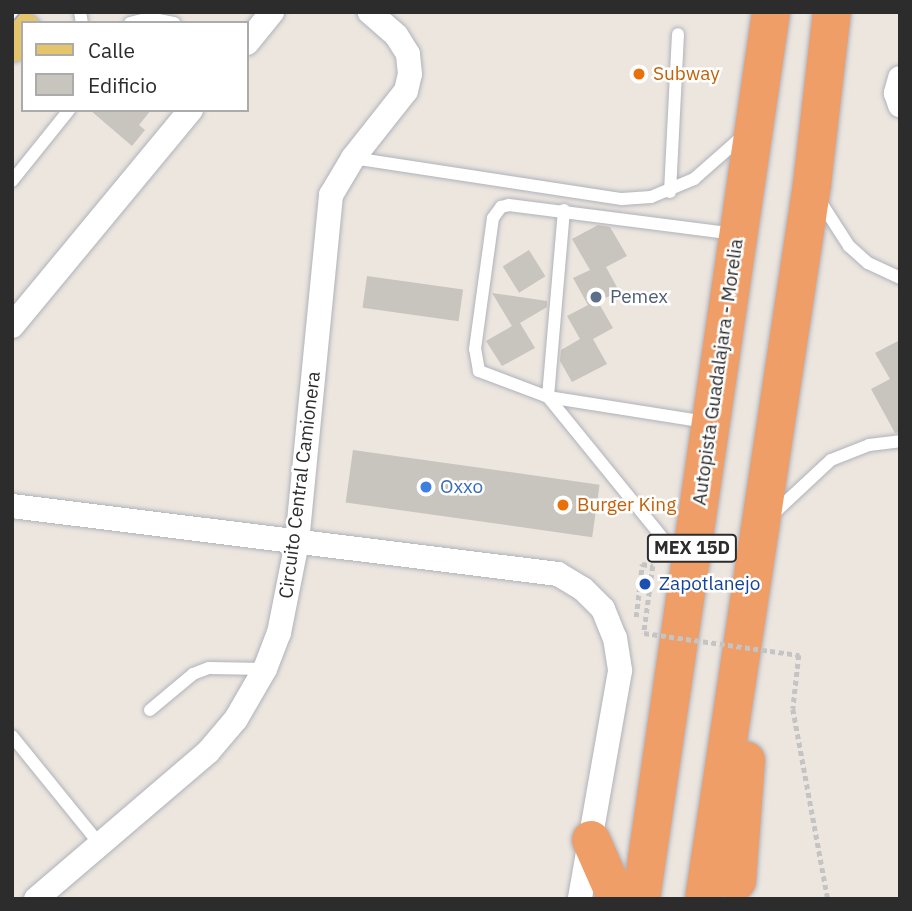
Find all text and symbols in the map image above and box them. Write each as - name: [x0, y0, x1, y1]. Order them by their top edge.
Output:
- legend: [21, 21, 248, 112]
- text: Calle: [88, 36, 135, 64]
- place label: Subway: [653, 63, 720, 85]
- marker: Subway: [631, 66, 647, 82]
- text: Edificio: [88, 71, 157, 99]
- street label: Autopista Guadalajara - Morelia: [688, 237, 748, 507]
- place label: Pemex: [610, 286, 668, 308]
- marker: Pemex: [588, 289, 604, 305]
- street label: Circuito Central Camionera: [275, 370, 325, 600]
- place label: Oxxo: [440, 476, 483, 498]
- marker: Oxxo: [418, 479, 434, 495]
- place label: Burger King: [577, 494, 676, 516]
- marker: Burger King: [555, 497, 571, 513]
- road number: MEX 15D: [646, 534, 738, 562]
- place label: Zapotlanejo: [659, 573, 760, 595]
- marker: Zapotlanejo: [637, 576, 653, 592]

